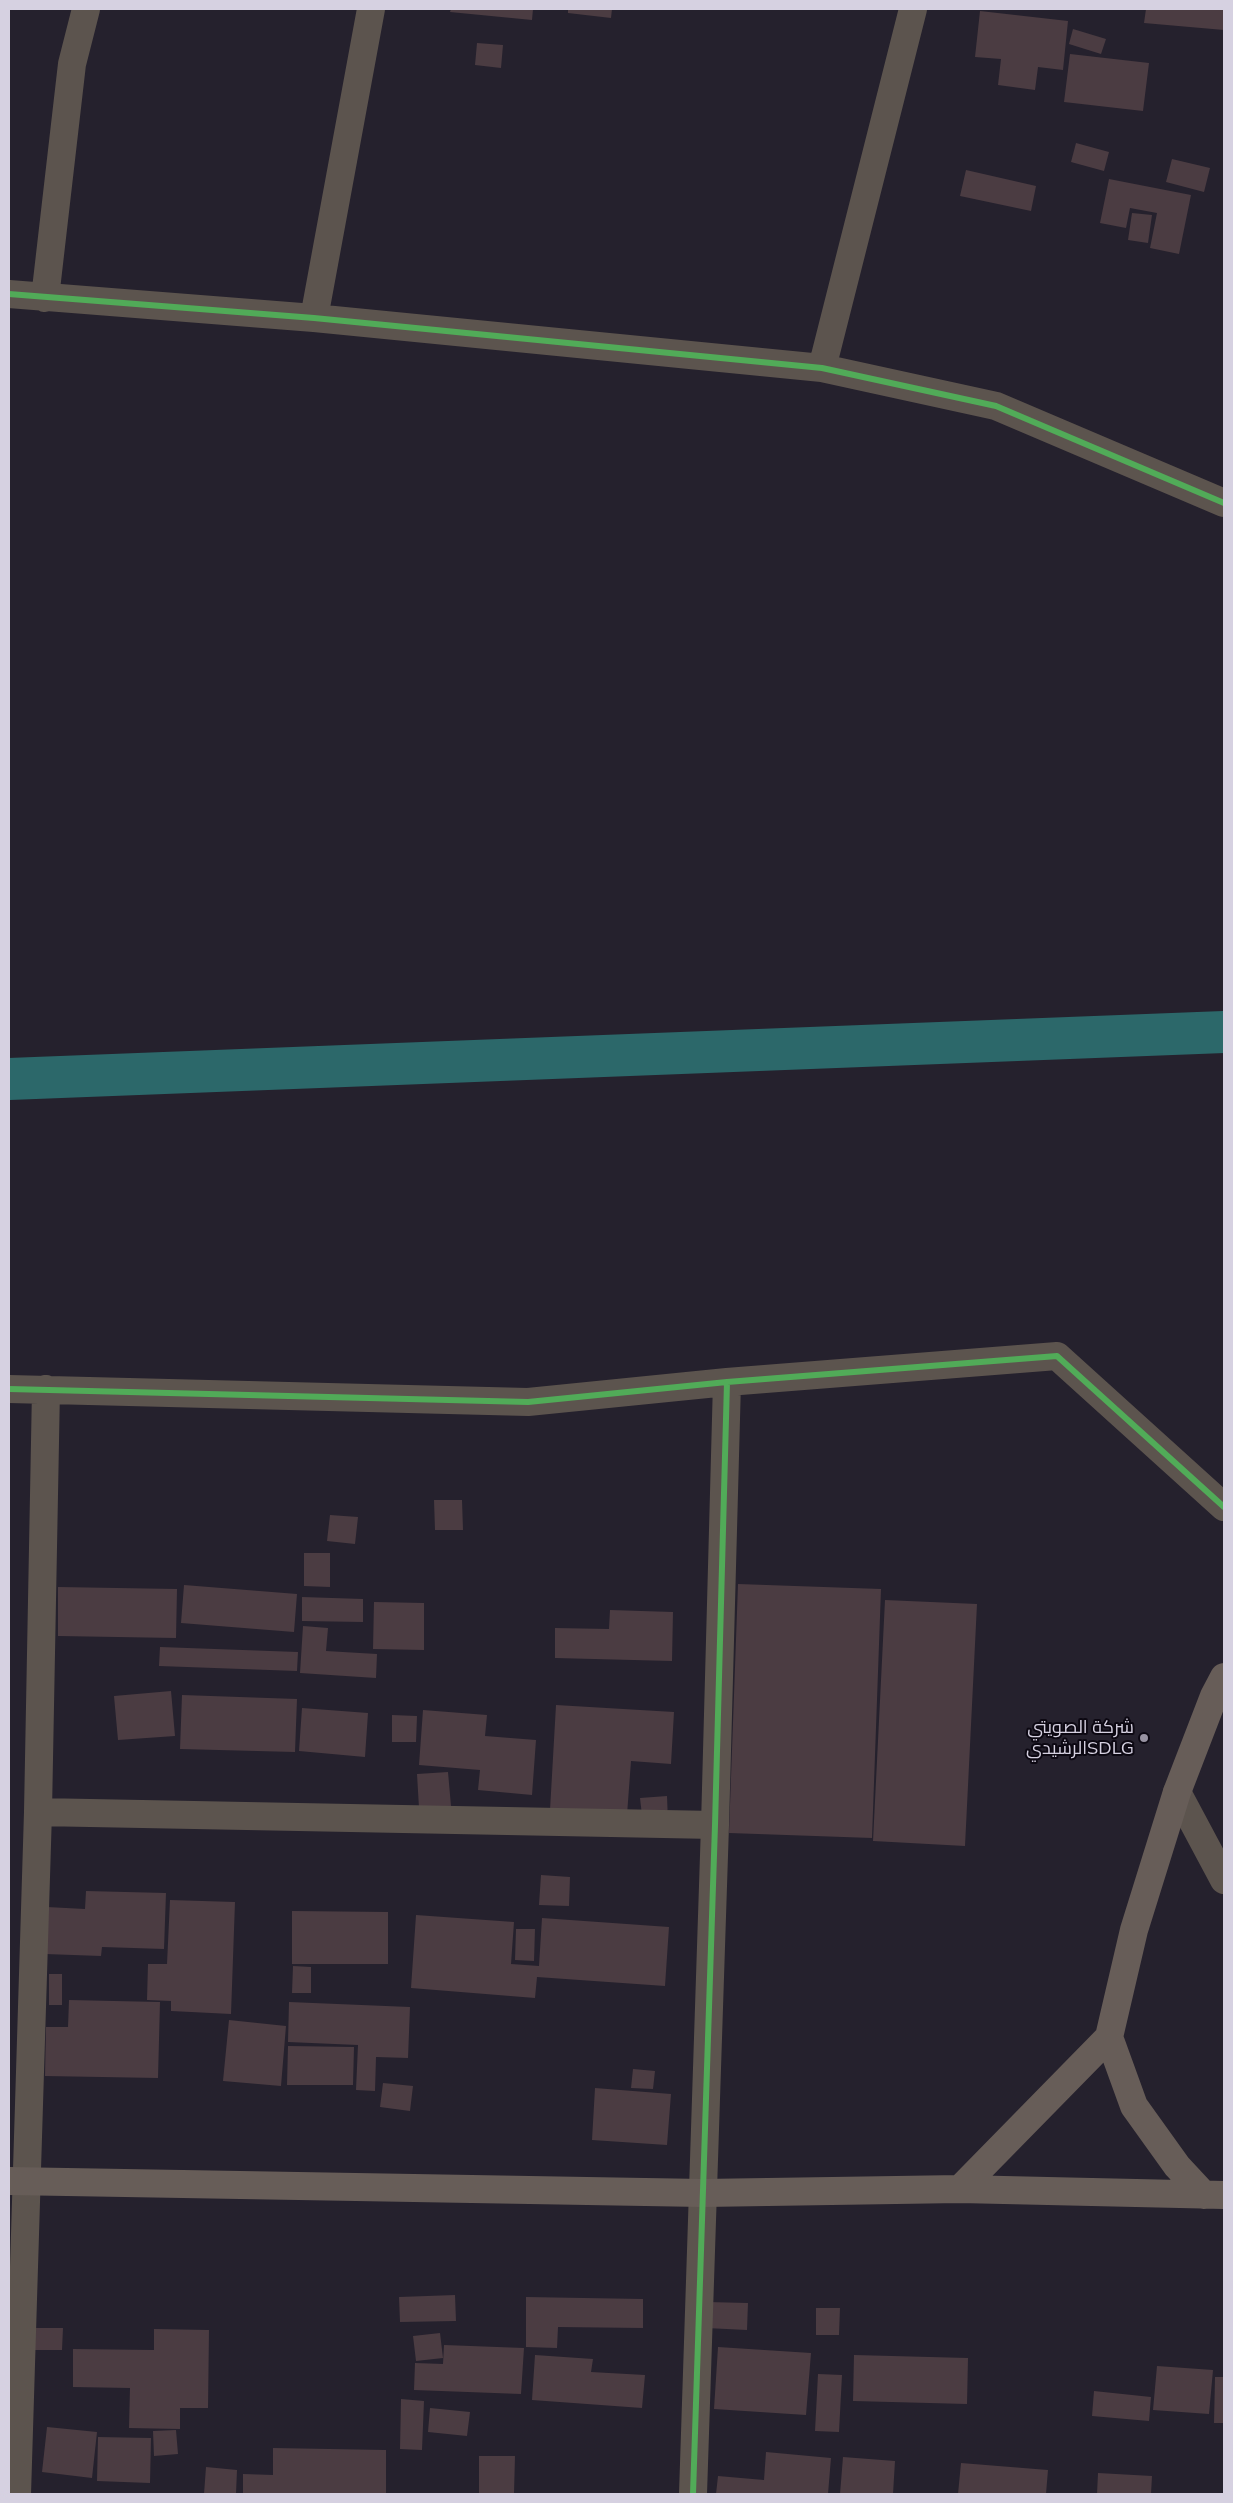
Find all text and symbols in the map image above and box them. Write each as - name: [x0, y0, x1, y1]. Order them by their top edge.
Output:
- place label: شركة الصويتي الرشيديSDLG: [1026, 1717, 1134, 1760]
- marker: شركة الصويتي الرشيديSDLG: [1138, 1732, 1150, 1744]

